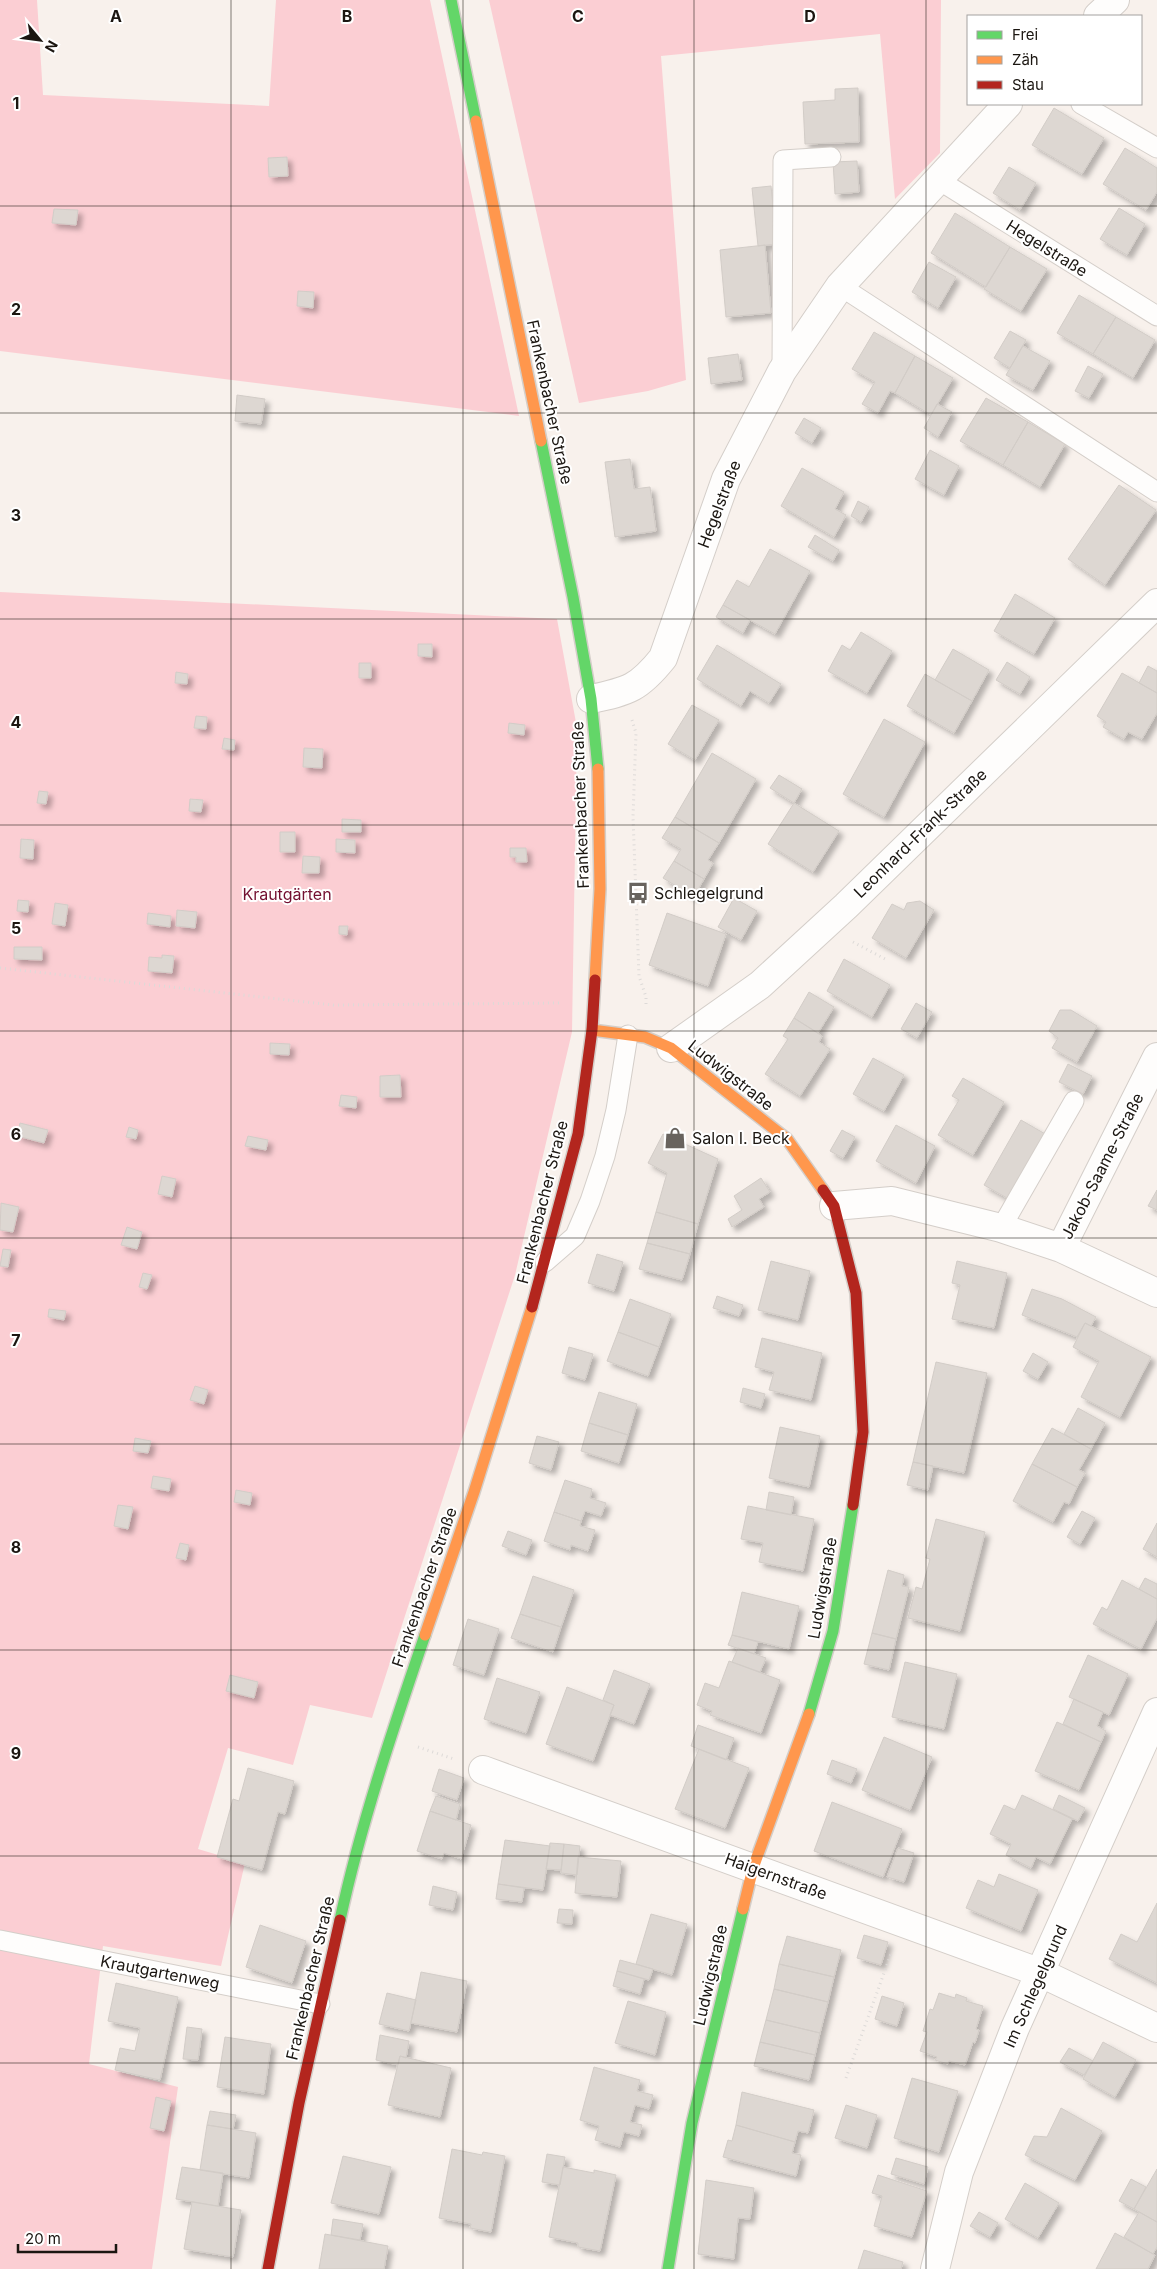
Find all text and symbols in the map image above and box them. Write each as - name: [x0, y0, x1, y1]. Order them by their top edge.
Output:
- text: A: [110, 6, 122, 26]
- text: B: [342, 6, 352, 26]
- text: C: [572, 6, 584, 26]
- text: D: [804, 6, 816, 26]
- north arrow: [15, 15, 65, 65]
- legend: [967, 15, 1142, 105]
- text: Frei: [1012, 25, 1038, 44]
- text: N: [42, 38, 62, 55]
- text: Zäh: [1012, 50, 1039, 69]
- text: Stau: [1012, 75, 1044, 94]
- text: 1: [13, 93, 19, 113]
- street label: Hegelstraße: [1003, 215, 1091, 281]
- text: 2: [11, 299, 21, 319]
- street label: Frankenbacher Straße: [523, 318, 577, 486]
- street label: Hegelstraße: [693, 457, 745, 551]
- text: 3: [11, 505, 21, 525]
- text: 4: [11, 712, 22, 732]
- street label: Frankenbacher Straße: [567, 721, 593, 889]
- street label: Leonhard-Frank-Straße: [849, 764, 991, 902]
- bus stop icon: Schlegelgrund: [625, 880, 651, 906]
- place label: Schlegelgrund: [654, 883, 764, 903]
- park label: Krautgärten: [242, 884, 332, 904]
- text: 5: [11, 918, 21, 938]
- street label: Ludwigstraße: [684, 1035, 778, 1115]
- street label: Jakob-Saame-Straße: [1056, 1089, 1148, 1243]
- street label: Frankenbacher Straße: [512, 1118, 572, 1286]
- text: 6: [11, 1124, 21, 1144]
- shop icon: Salon I. Beck: [662, 1125, 688, 1151]
- place label: Salon I. Beck: [692, 1128, 790, 1148]
- text: 7: [11, 1330, 21, 1350]
- street label: Frankenbacher Straße: [387, 1504, 461, 1670]
- street label: Ludwigstraße: [803, 1536, 841, 1640]
- text: 8: [11, 1537, 21, 1557]
- text: 9: [11, 1743, 21, 1763]
- street label: Haigernstraße: [722, 1848, 830, 1904]
- street label: Frankenbacher Straße: [281, 1894, 339, 2062]
- street label: Im Schlegelgrund: [999, 1921, 1071, 2051]
- street label: Ludwigstraße: [689, 1923, 731, 2027]
- street label: Krautgartenweg: [99, 1951, 221, 1993]
- scale bar: [18, 2222, 115, 2254]
- text: 20 m: [25, 2229, 61, 2248]

